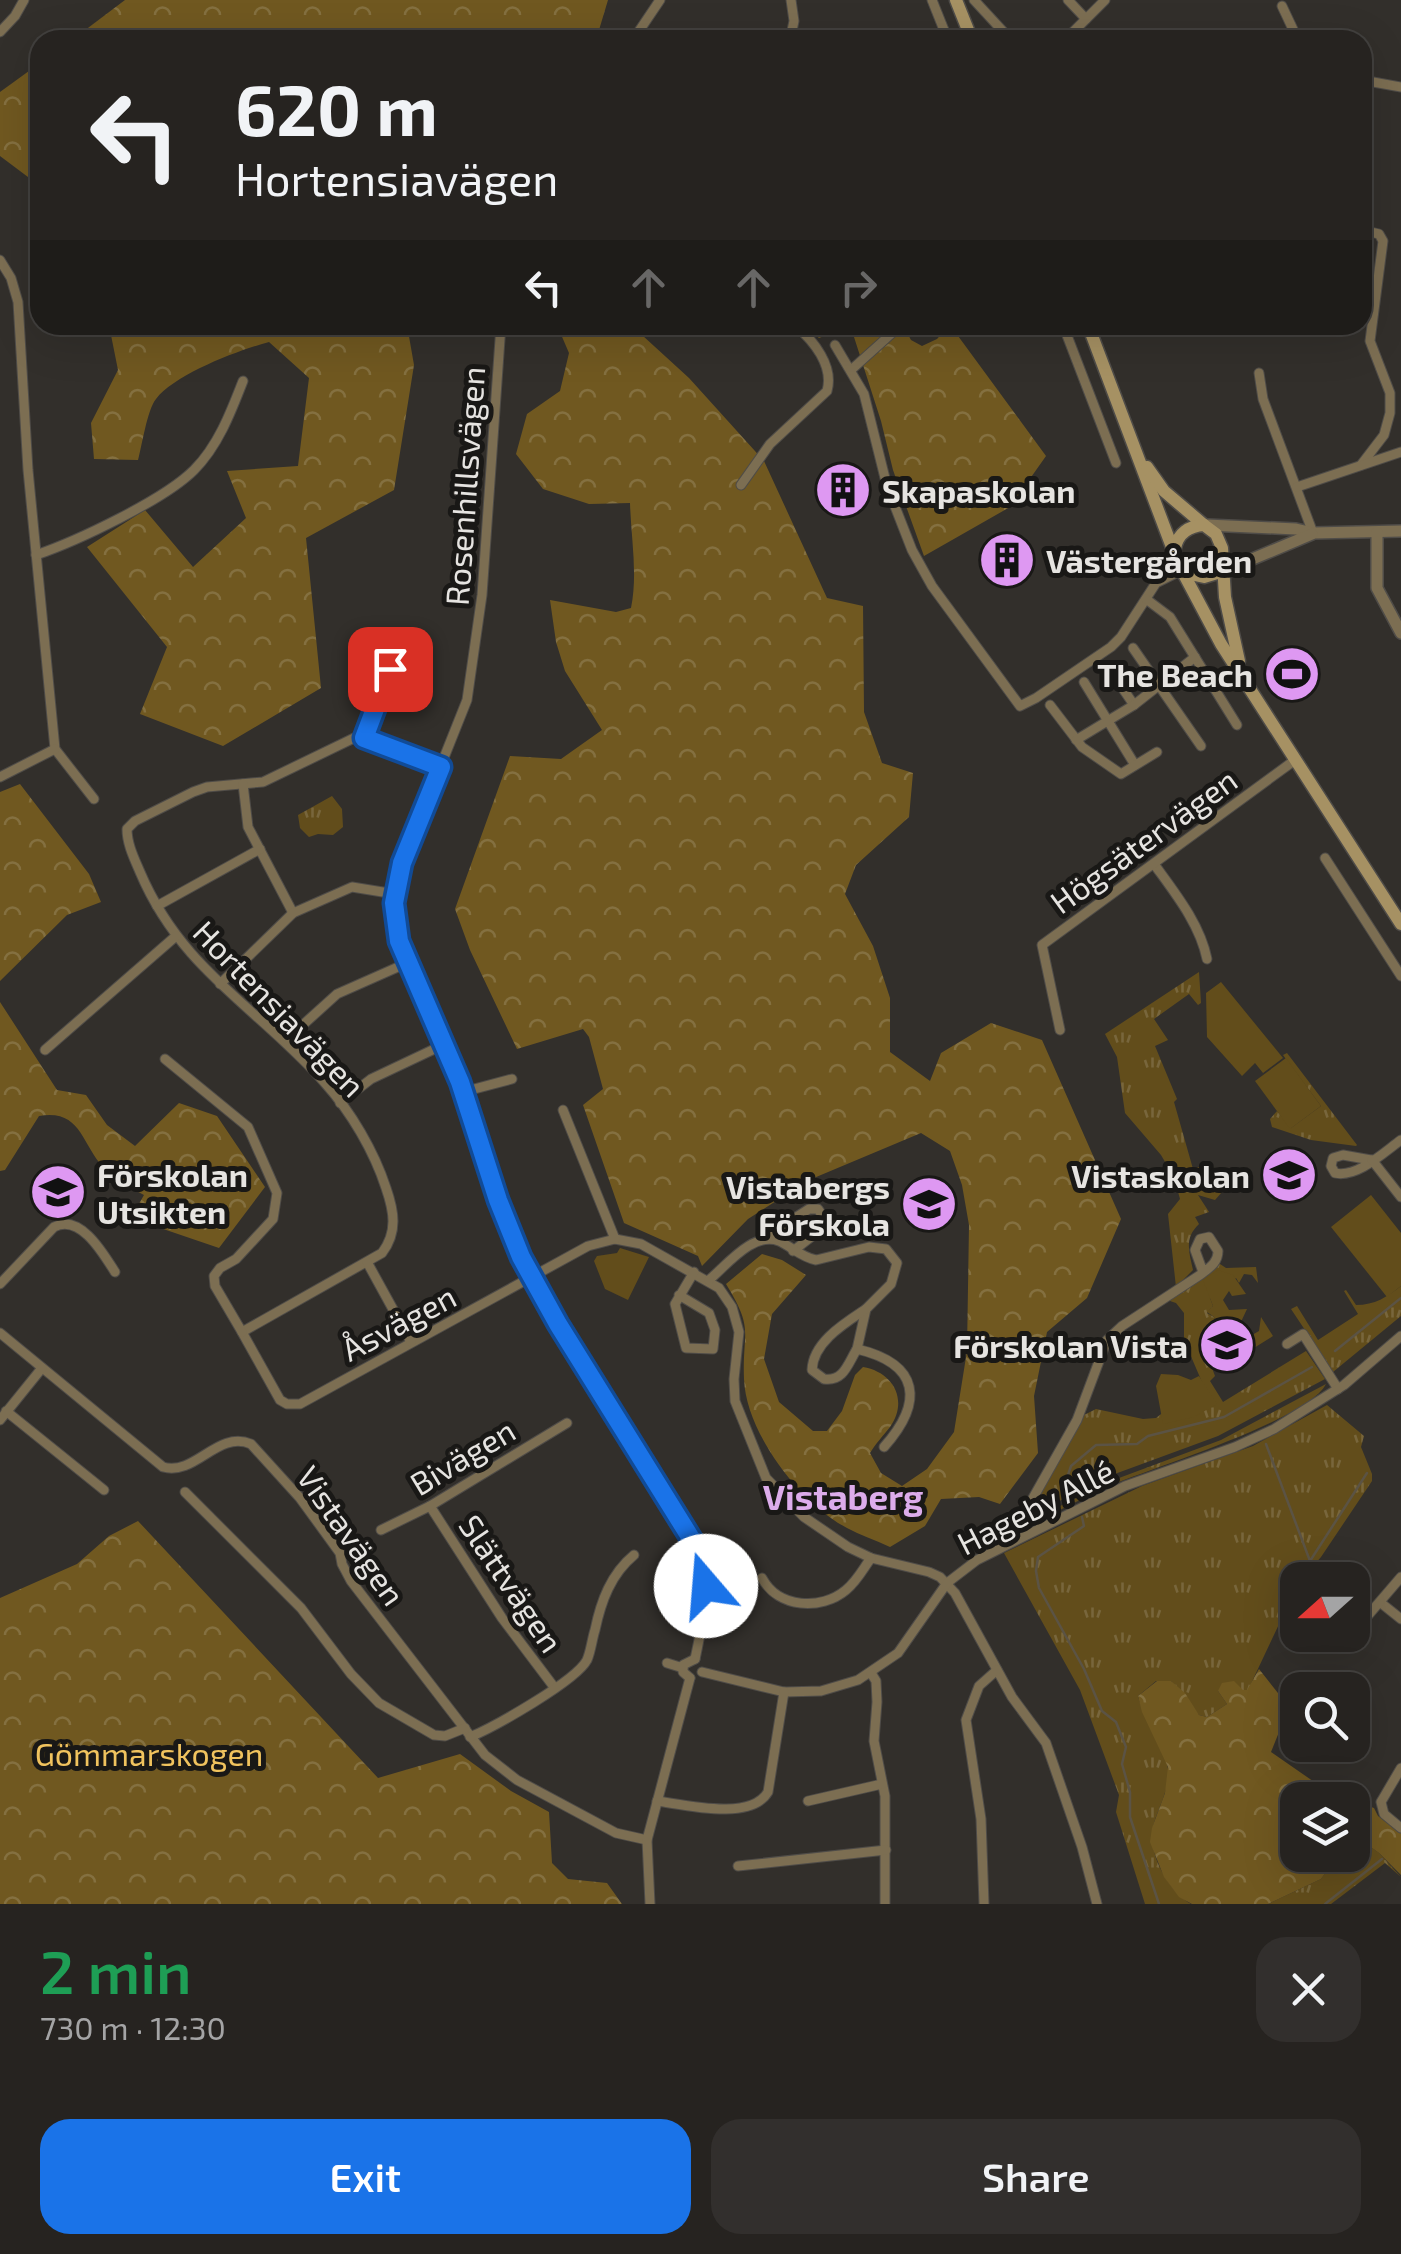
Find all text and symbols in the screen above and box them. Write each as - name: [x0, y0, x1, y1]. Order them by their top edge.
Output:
- text: 620 m: [235, 66, 438, 150]
- icon: left: [70, 70, 200, 200]
- text: Hortensiavägen: [235, 151, 558, 205]
- icon: left: [516, 260, 571, 315]
- icon: ahead: [621, 260, 676, 315]
- icon: ahead: [726, 260, 781, 315]
- icon: right: [831, 260, 886, 315]
- street label: Rosenhillsvägen: [437, 365, 491, 607]
- building icon: Skapaskolan: [813, 460, 873, 520]
- place label: Skapaskolan: [882, 471, 1075, 509]
- building icon: Västergården: [977, 530, 1037, 590]
- place label: Västergården: [1046, 541, 1252, 579]
- pin: [348, 627, 433, 712]
- icon: arrive: [363, 642, 418, 697]
- sports icon: The Beach: [1262, 644, 1322, 704]
- place label: The Beach: [1097, 655, 1253, 693]
- street label: Högsätervägen: [1042, 760, 1244, 920]
- street label: Hortensiavägen: [186, 912, 374, 1104]
- school or university icon: Vistaskolan: [1259, 1145, 1319, 1205]
- place label: Förskolan Utsikten: [97, 1155, 248, 1230]
- place label: Vistaskolan: [1071, 1156, 1250, 1194]
- school or university icon: Förskolan Utsikten: [28, 1162, 88, 1222]
- place label: Vistabergs Förskola: [726, 1167, 890, 1242]
- school or university icon: Vistabergs Förskola: [899, 1174, 959, 1234]
- street label: Åsvägen: [334, 1276, 462, 1368]
- school or university icon: Förskolan Vista: [1197, 1315, 1257, 1375]
- place label: Förskolan Vista: [953, 1326, 1188, 1364]
- street label: Bivägen: [403, 1410, 521, 1502]
- street label: Hageby Allé: [950, 1450, 1120, 1562]
- street label: Vistavägen: [290, 1458, 414, 1612]
- district label: Vistaberg: [763, 1475, 923, 1517]
- street label: Slättvägen: [452, 1507, 572, 1659]
- position arrow: [654, 1534, 758, 1638]
- north arrow: [1280, 1562, 1370, 1652]
- map controls: [1280, 1562, 1370, 1872]
- button: search: [1280, 1672, 1370, 1762]
- park label: Gömmarskogen: [35, 1734, 263, 1772]
- button: layers: [1280, 1782, 1370, 1872]
- text: 2 min: [40, 1934, 192, 2006]
- button: close: [1256, 1937, 1361, 2042]
- text: 730 m · 12:30: [40, 2008, 226, 2046]
- button: Exit: [40, 2119, 691, 2234]
- button: Share: [711, 2119, 1361, 2234]

